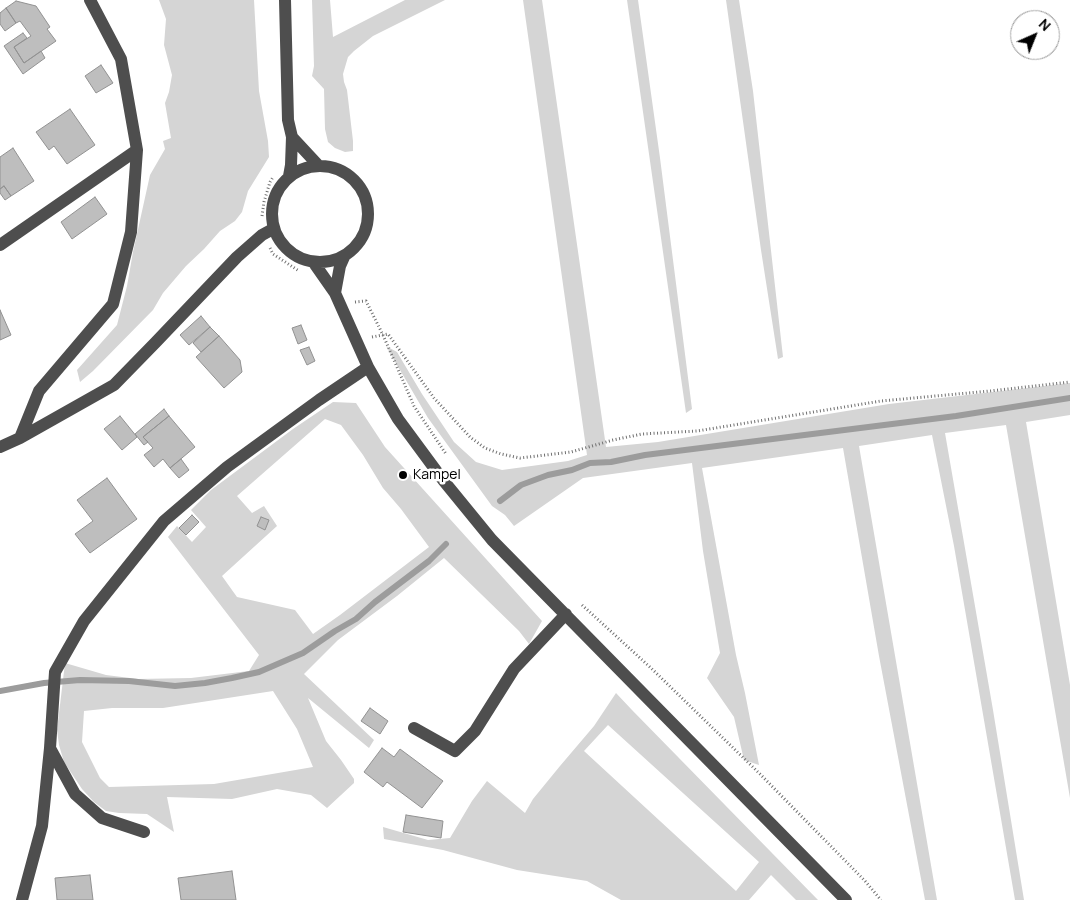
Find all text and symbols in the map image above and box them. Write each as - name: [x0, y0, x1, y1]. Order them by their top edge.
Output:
- north arrow: [1010, 10, 1060, 60]
- text: N: [1035, 14, 1055, 35]
- place label: Kampel: [413, 467, 461, 483]
- marker: Kampel: [397, 469, 409, 481]

